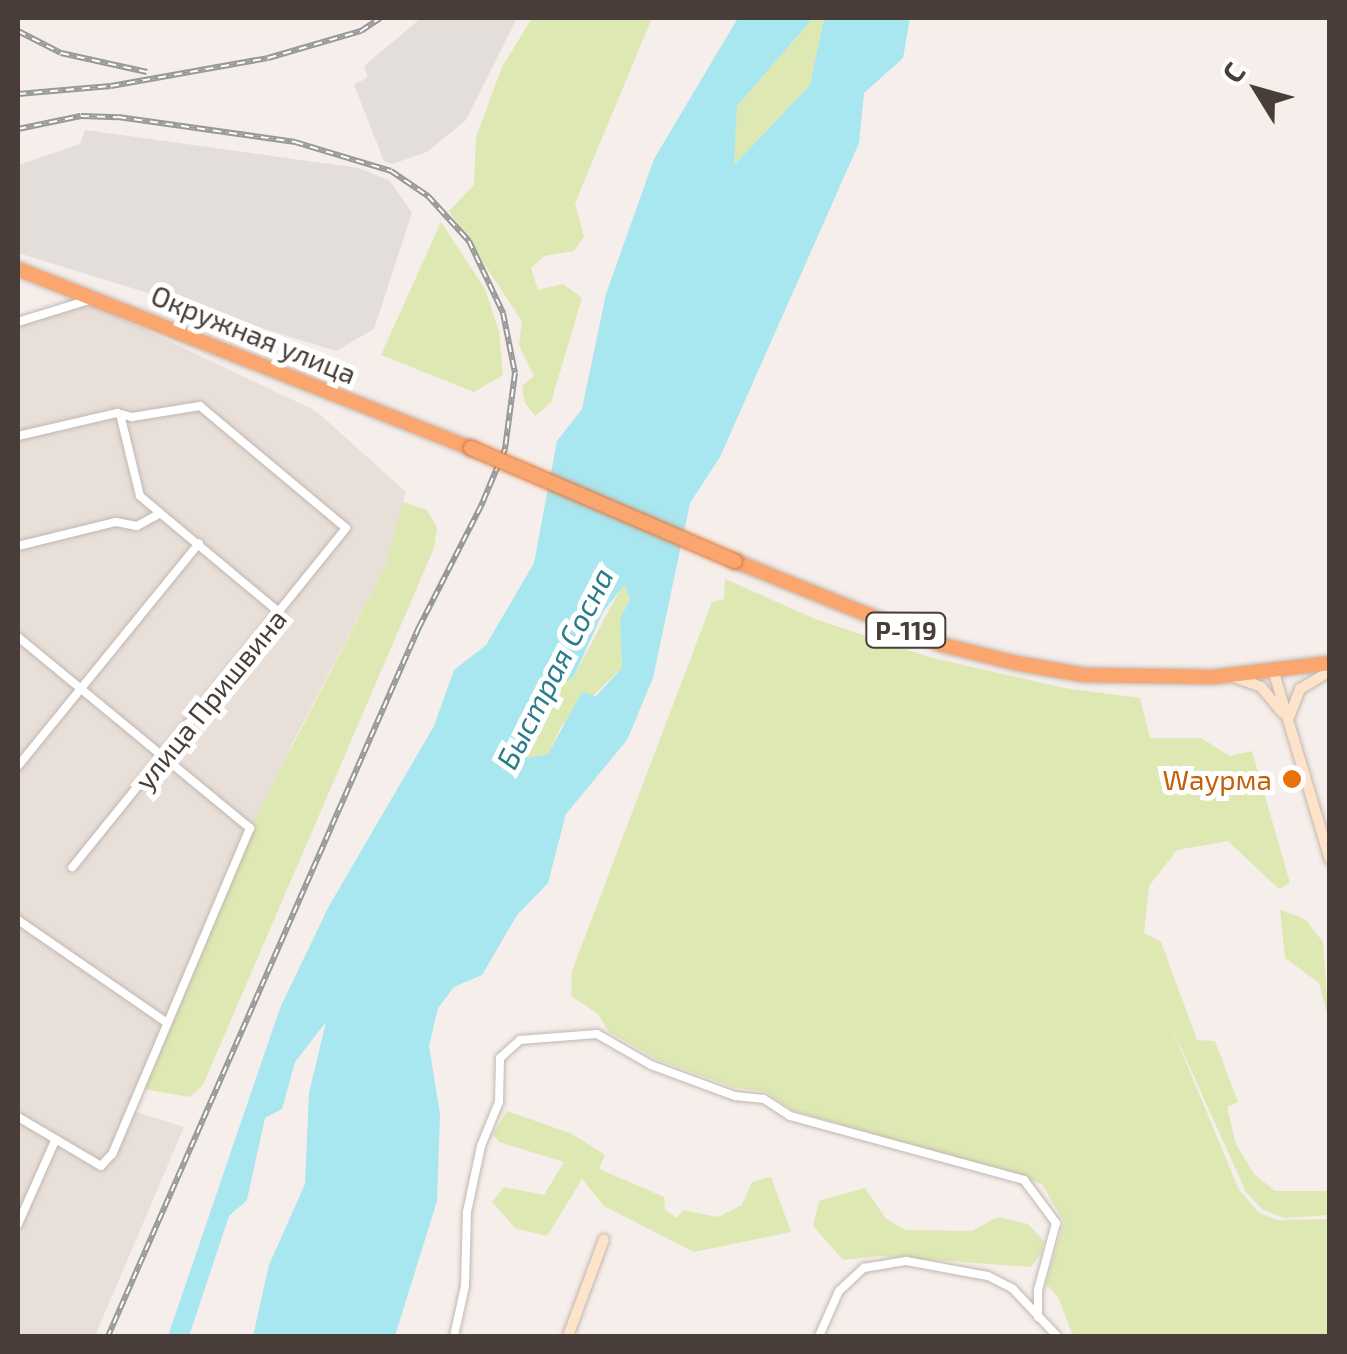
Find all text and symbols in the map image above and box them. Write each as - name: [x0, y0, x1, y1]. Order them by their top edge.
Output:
- north arrow: [1207, 40, 1307, 140]
- text: С: [1215, 55, 1252, 89]
- street label: Окружная улица: [147, 278, 361, 390]
- water label: Быстрая Сосна: [488, 561, 620, 775]
- street label: улица Пришвина: [127, 602, 293, 796]
- road number: Р-119: [864, 610, 948, 650]
- place label: Wаурма: [1162, 762, 1272, 796]
- marker: Wаурма: [1281, 768, 1303, 790]

